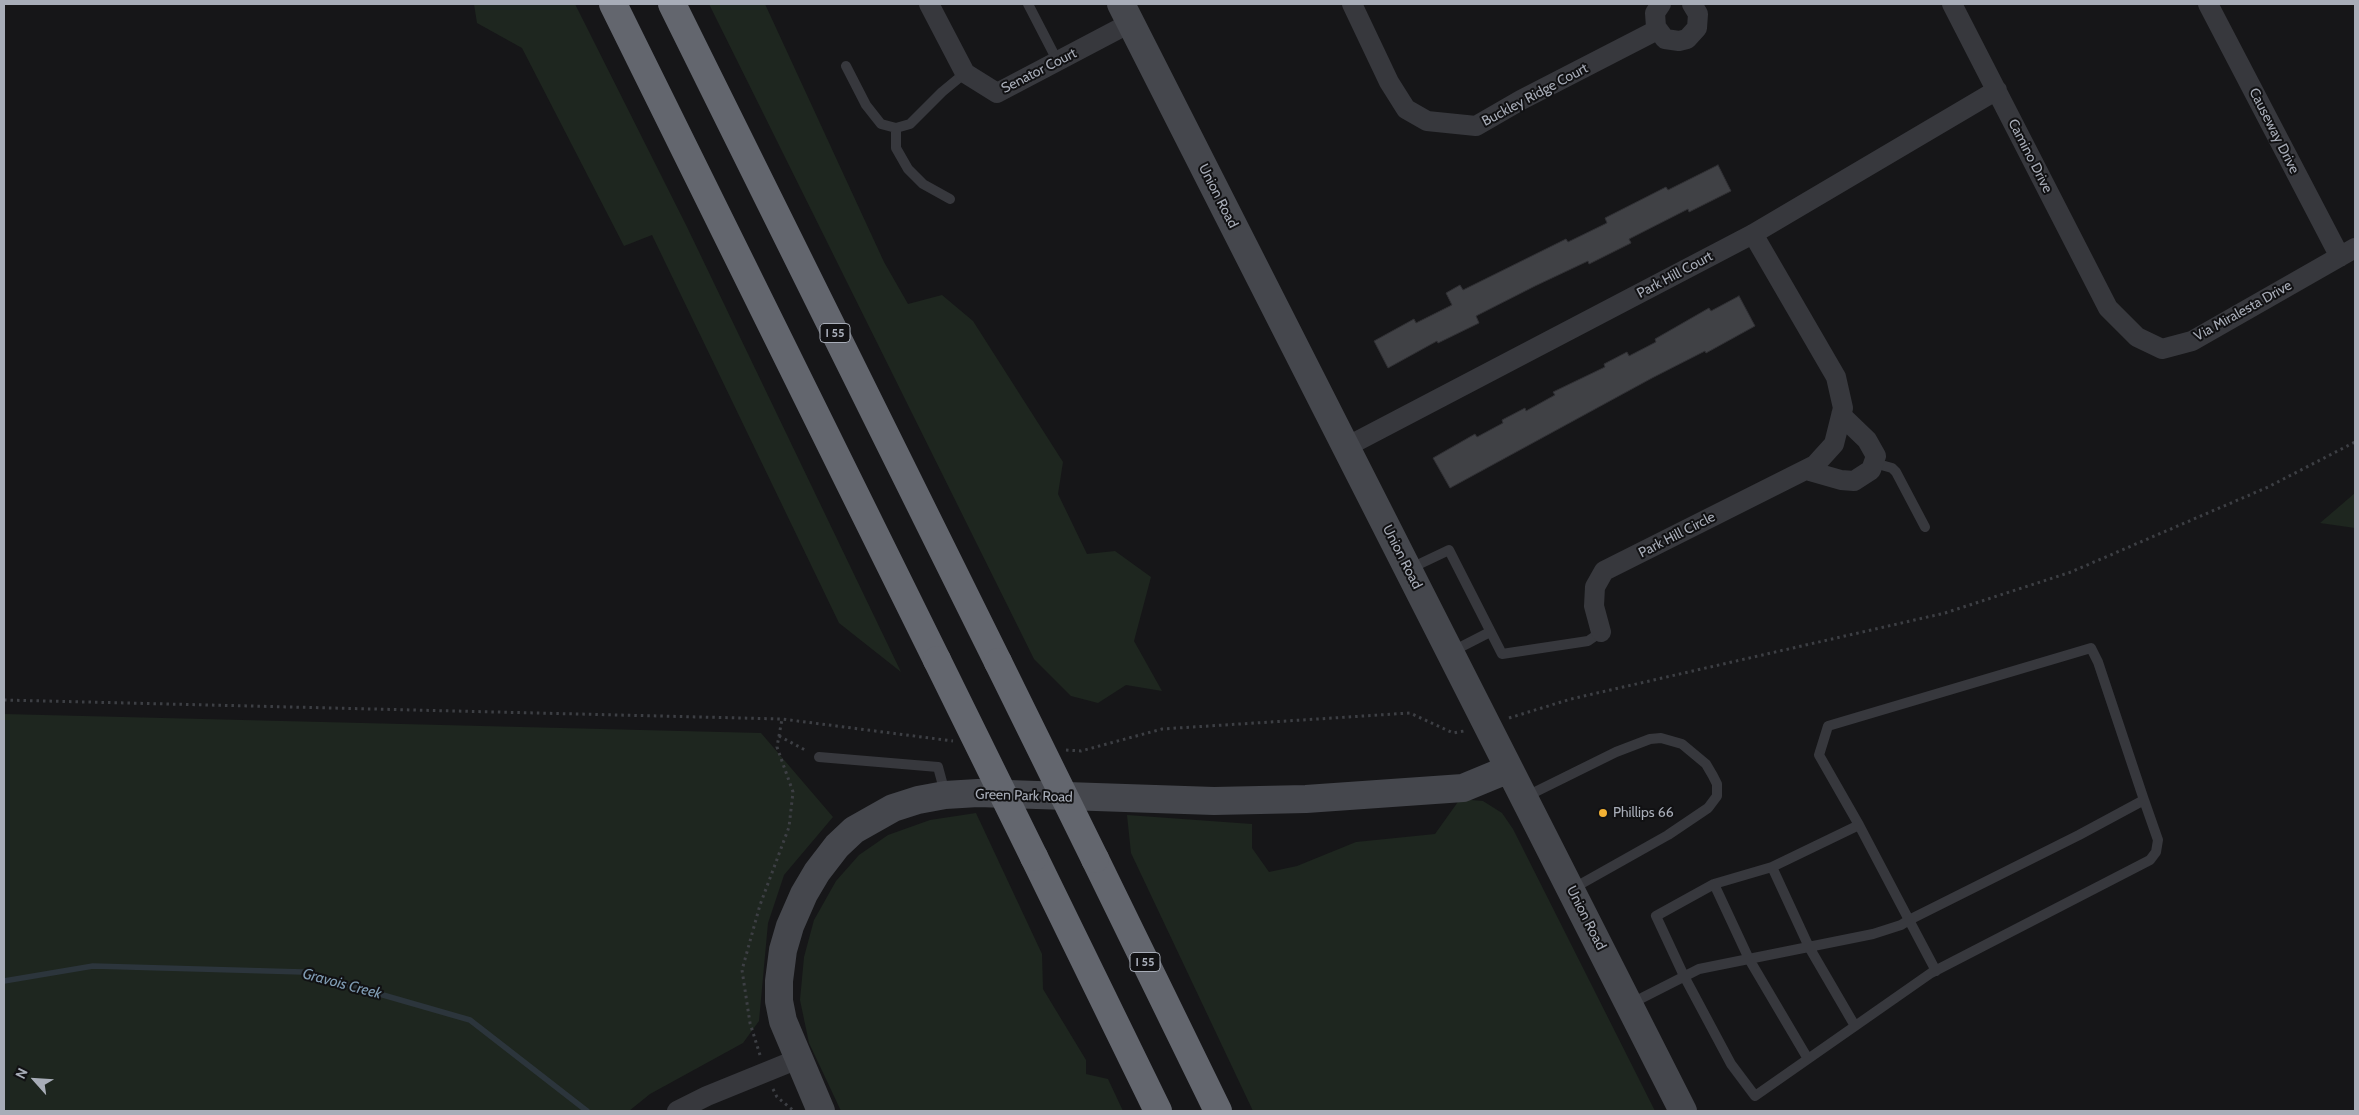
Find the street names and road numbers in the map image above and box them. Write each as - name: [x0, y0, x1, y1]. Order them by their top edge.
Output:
- street label: Senator Court: [999, 45, 1079, 97]
- street label: Buckley Ridge Court: [1479, 60, 1591, 130]
- street label: Causeway Drive: [2245, 85, 2303, 177]
- street label: Camino Drive: [2004, 116, 2056, 196]
- street label: Union Road: [1195, 161, 1241, 231]
- street label: Park Hill Court: [1634, 248, 1716, 302]
- street label: Via Miralesta Drive: [2191, 277, 2295, 345]
- road number: I 55: [820, 323, 850, 342]
- street label: Park Hill Circle: [1636, 508, 1718, 562]
- street label: Union Road: [1379, 522, 1425, 592]
- street label: Green Park Road: [975, 786, 1073, 806]
- street label: Union Road: [1563, 883, 1609, 953]
- road number: I 55: [1130, 952, 1160, 972]

